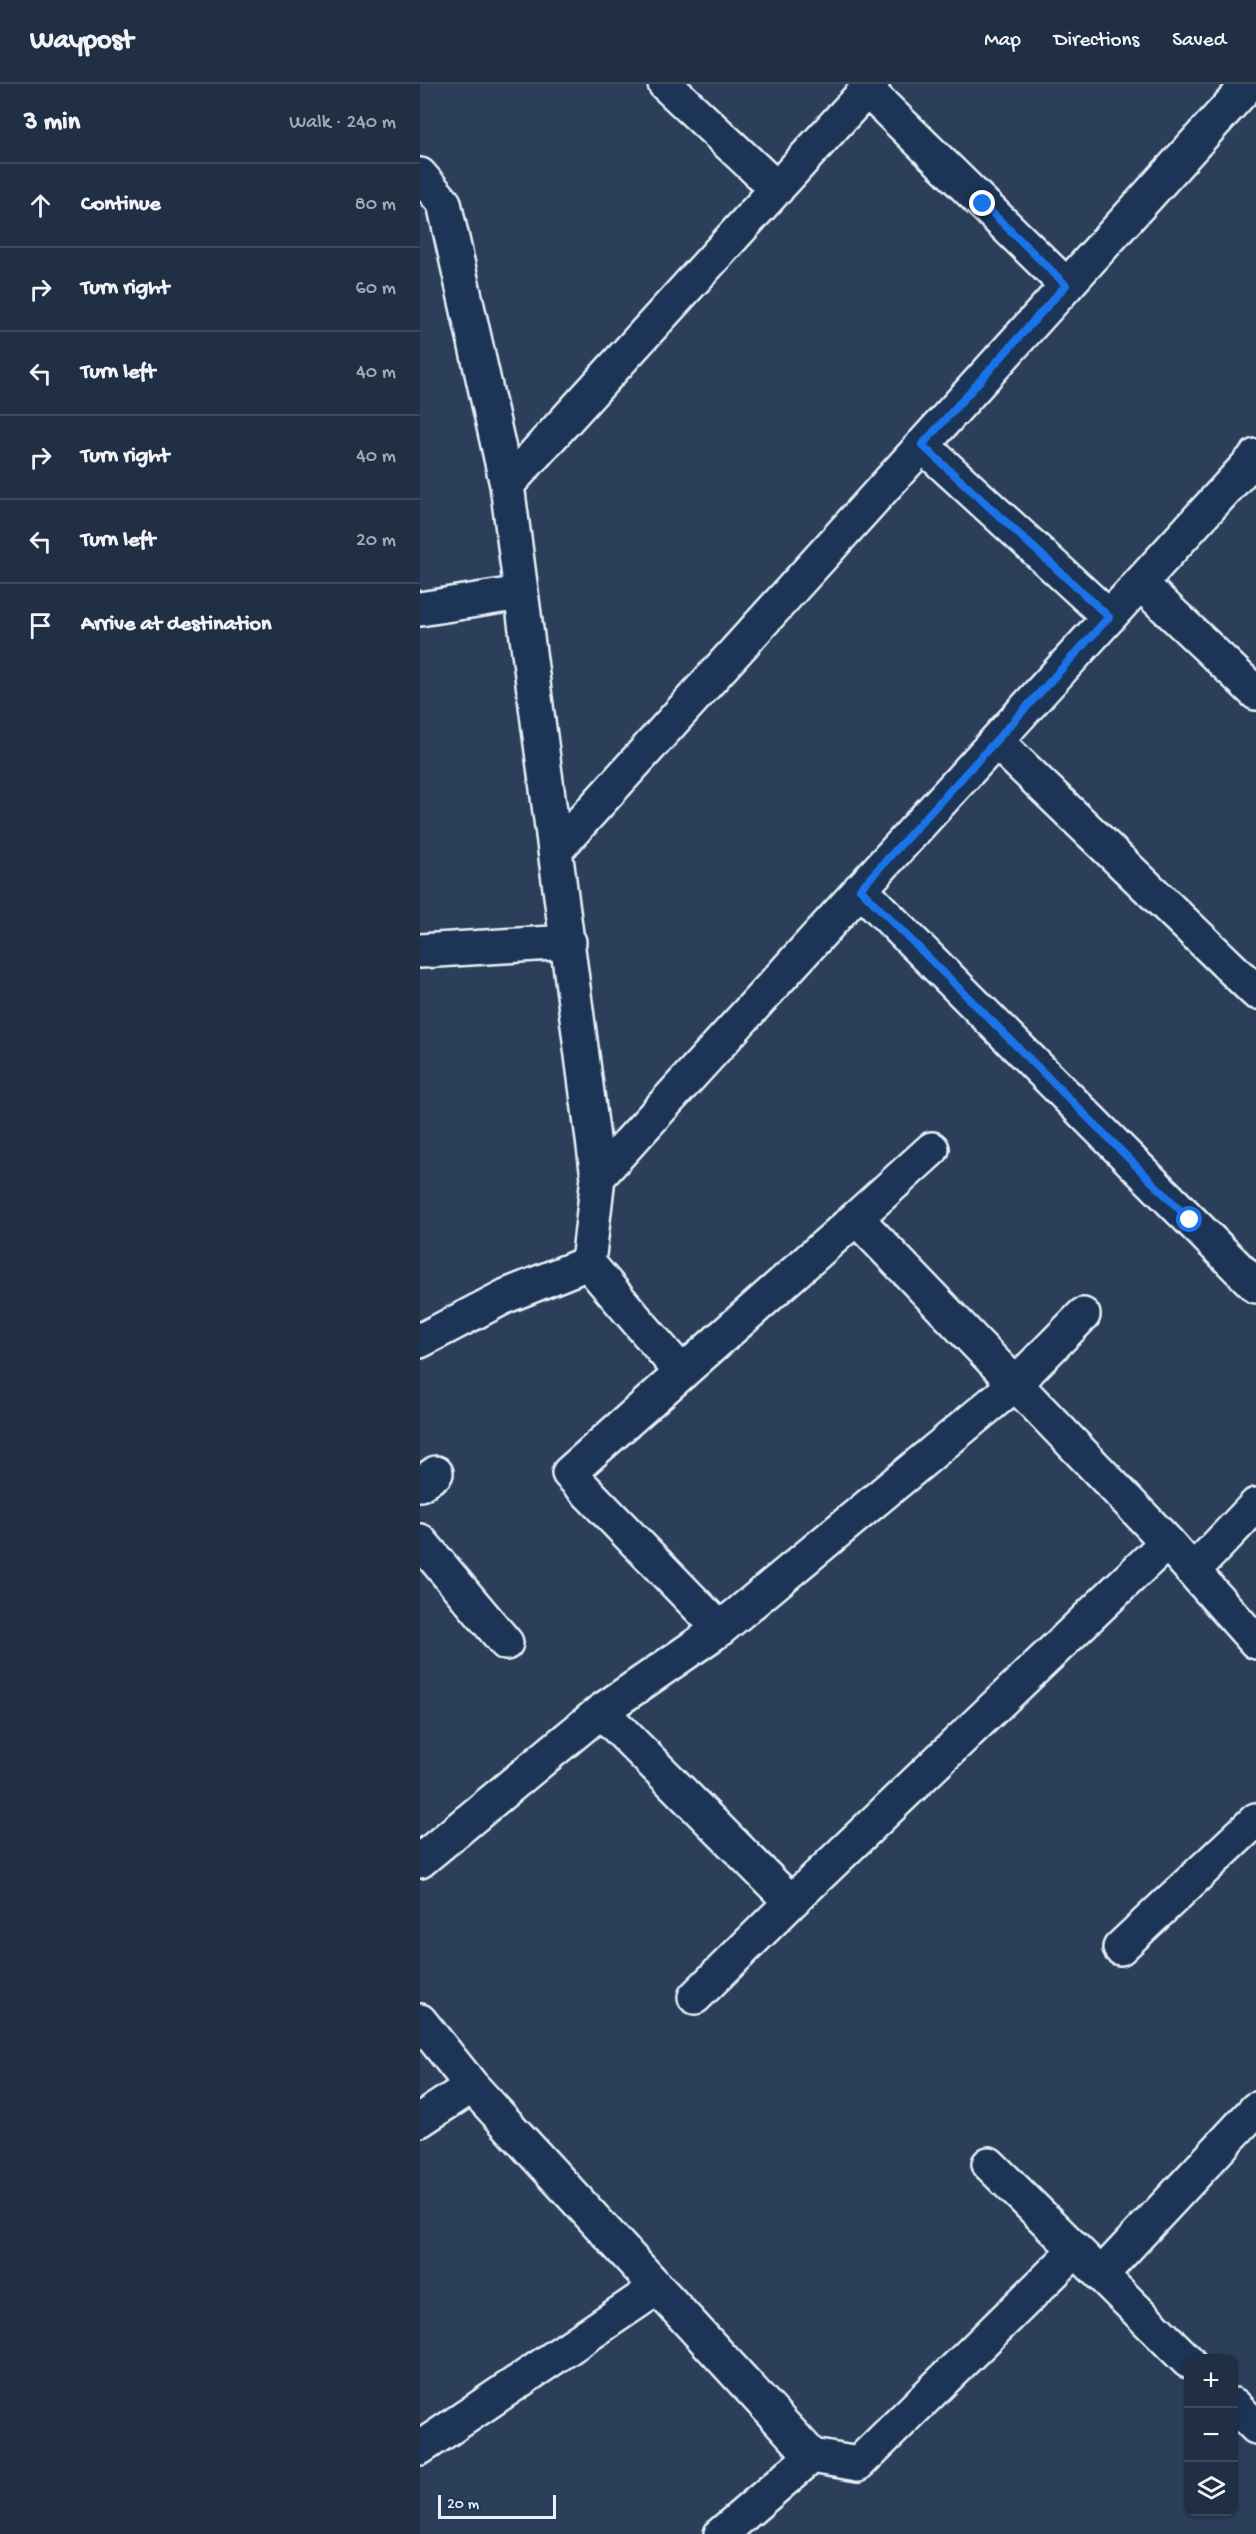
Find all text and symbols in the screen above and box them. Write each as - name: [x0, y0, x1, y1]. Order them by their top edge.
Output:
- text: Waypost: [30, 25, 133, 58]
- text: Map: [984, 29, 1021, 54]
- text: Directions: [1054, 29, 1139, 54]
- text: Saved: [1172, 29, 1226, 54]
- text: 3 min: [24, 108, 80, 139]
- text: Walk · 240 m: [289, 112, 396, 135]
- icon: ahead: [24, 189, 57, 222]
- route end: [969, 190, 995, 216]
- text: Continue: [81, 192, 161, 218]
- text: 80 m: [355, 194, 396, 217]
- icon: right: [24, 273, 57, 306]
- text: Turn right: [81, 276, 169, 302]
- text: 60 m: [356, 278, 396, 301]
- icon: left: [24, 357, 57, 390]
- text: Turn left: [81, 360, 155, 386]
- text: 40 m: [356, 362, 396, 385]
- icon: right: [24, 441, 57, 474]
- text: Turn right: [81, 444, 169, 470]
- text: 40 m: [356, 446, 396, 469]
- icon: left: [24, 525, 57, 558]
- text: Turn left: [81, 528, 155, 554]
- text: 20 m: [356, 530, 396, 553]
- icon: arrive: [24, 609, 57, 642]
- text: Arrive at destination: [81, 612, 271, 638]
- route start: [1176, 1206, 1202, 1232]
- map controls: [1184, 2354, 1238, 2516]
- button: +: [1184, 2354, 1238, 2408]
- button: −: [1184, 2408, 1238, 2462]
- button: layers: [1184, 2462, 1238, 2516]
- scale bar: [438, 2492, 556, 2520]
- text: 20 m: [447, 2496, 479, 2515]

